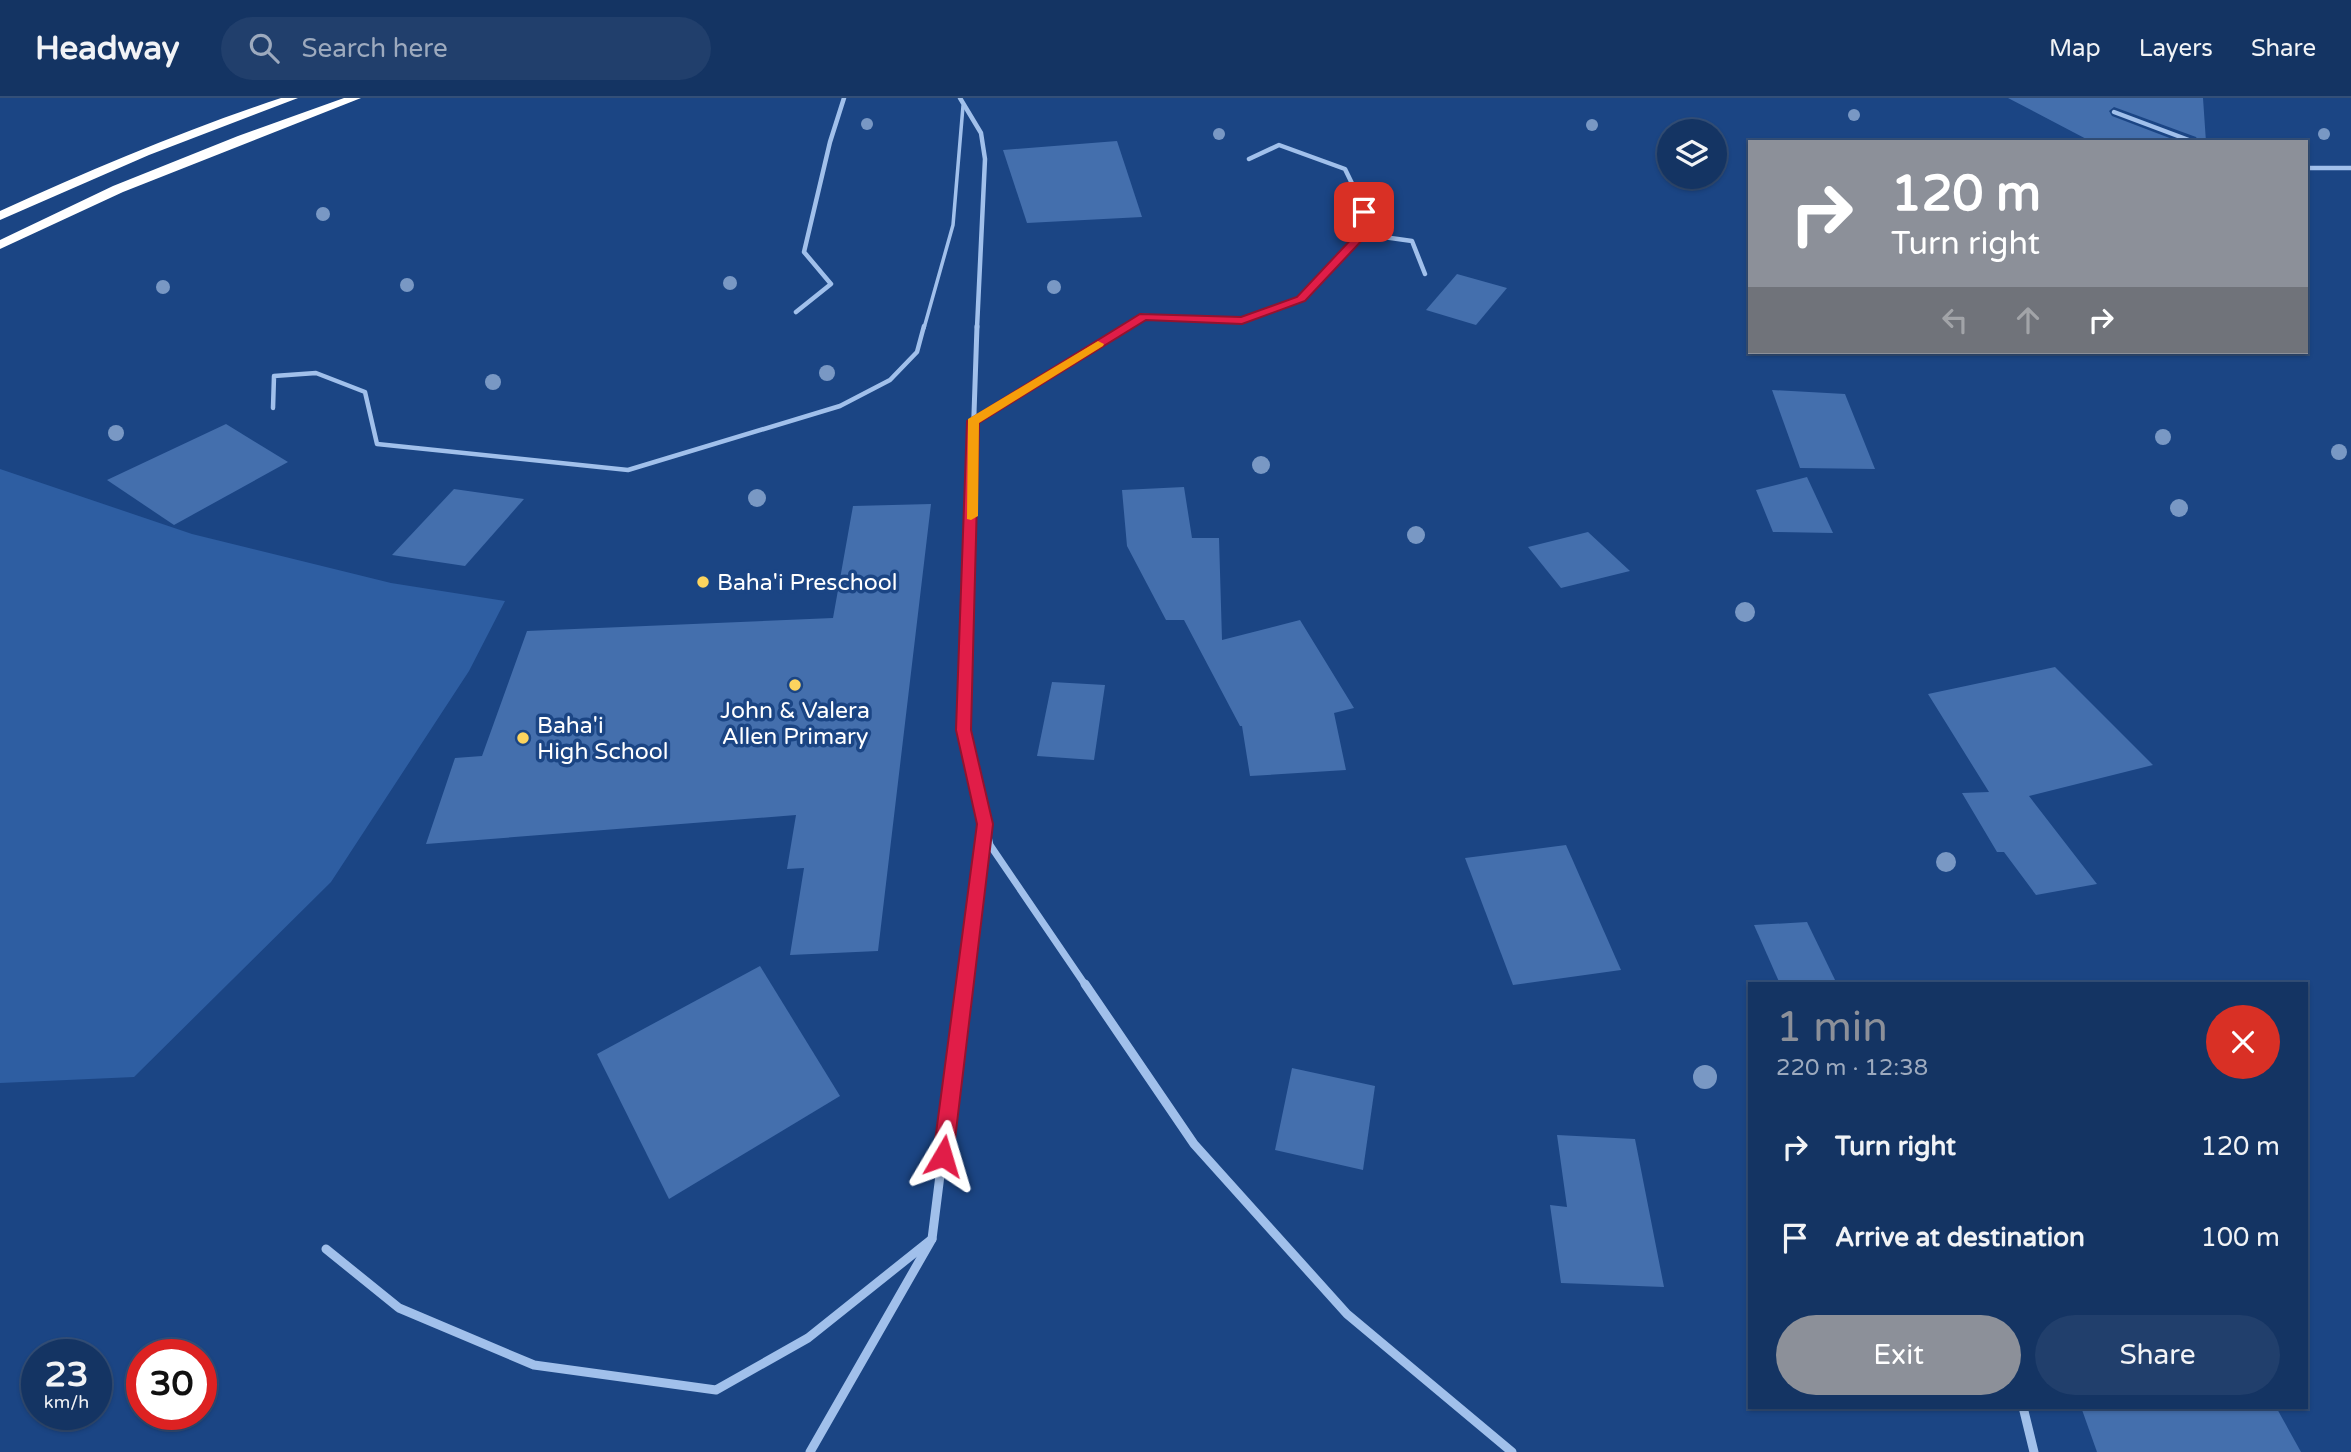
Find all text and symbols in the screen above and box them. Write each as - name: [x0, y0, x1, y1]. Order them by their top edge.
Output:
- search box: [221, 17, 711, 80]
- text: Headway: [35, 29, 179, 68]
- icon: search: [245, 29, 283, 67]
- text: Search here: [301, 33, 448, 64]
- text: Map: [2049, 34, 2101, 63]
- text: Layers: [2139, 34, 2213, 63]
- text: Share: [2251, 34, 2316, 63]
- map controls: [1657, 119, 1727, 189]
- button: layers: [1657, 119, 1727, 189]
- text: 120 m: [1891, 165, 2041, 224]
- icon: right: [1776, 168, 1867, 259]
- pin: [1334, 182, 1394, 242]
- icon: arrive: [1345, 193, 1383, 231]
- text: Turn right: [1891, 225, 2040, 263]
- icon: left: [1936, 301, 1974, 339]
- icon: ahead: [2009, 301, 2047, 339]
- icon: right: [2082, 301, 2120, 339]
- place label: Baha'i Preschool: [717, 569, 897, 597]
- marker: Baha'i Preschool: [695, 574, 711, 590]
- marker: John & Valera Allen Primary: [787, 677, 803, 693]
- place label: John & Valera Allen Primary: [720, 697, 870, 751]
- place label: Baha'i High School: [537, 712, 669, 766]
- marker: Baha'i High School: [515, 730, 531, 746]
- text: 1 min: [1776, 1002, 1888, 1053]
- button: close: [2206, 1005, 2280, 1079]
- text: 220 m · 12:38: [1776, 1054, 1928, 1082]
- position arrow: [906, 1119, 980, 1193]
- icon: right: [1776, 1128, 1814, 1166]
- text: Turn right: [1835, 1131, 1956, 1162]
- text: 120 m: [2200, 1131, 2280, 1162]
- icon: arrive: [1776, 1219, 1814, 1257]
- text: Arrive at destination: [1835, 1222, 2085, 1253]
- text: 100 m: [2200, 1222, 2280, 1253]
- button: Exit: [1776, 1315, 2021, 1395]
- button: Share: [2035, 1315, 2280, 1395]
- speed limit sign: 30: [126, 1339, 217, 1430]
- text: 23: [45, 1354, 88, 1396]
- text: km/h: [44, 1391, 89, 1413]

